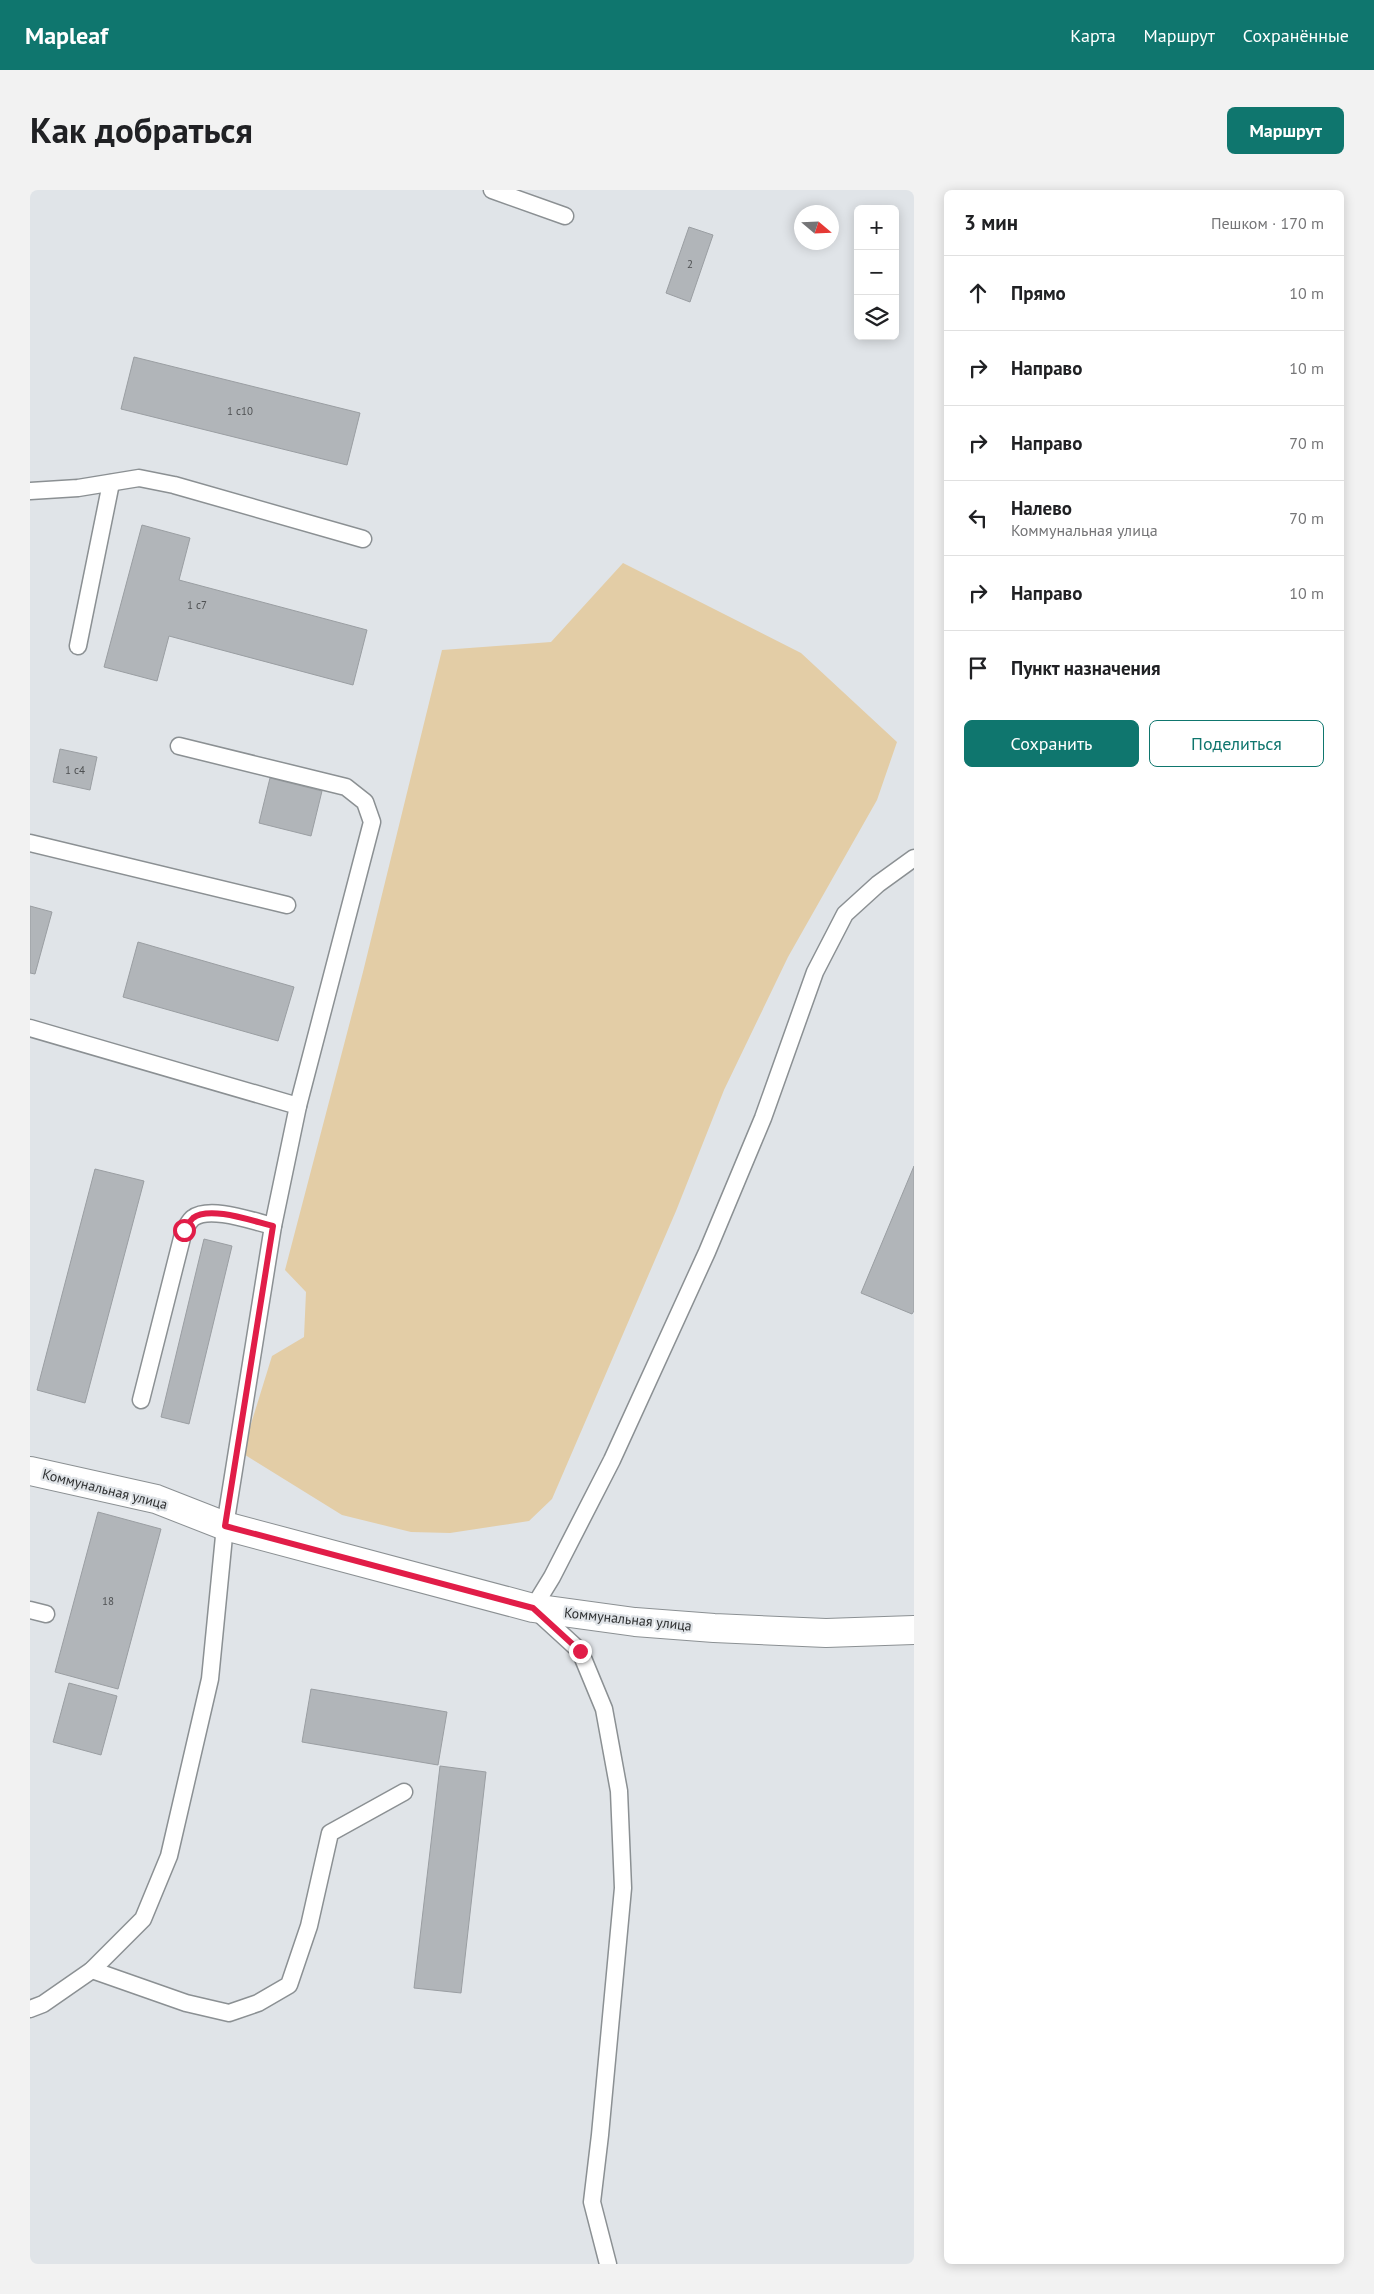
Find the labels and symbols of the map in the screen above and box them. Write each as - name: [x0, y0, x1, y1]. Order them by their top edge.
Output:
- north arrow: [794, 205, 839, 250]
- house number: 2: [687, 257, 693, 271]
- house number: 1 с10: [227, 404, 253, 418]
- house number: 1 с7: [187, 598, 207, 612]
- house number: 1 с4: [65, 763, 85, 777]
- route start: [173, 1219, 196, 1242]
- street label: Коммунальная улица: [41, 1465, 169, 1513]
- house number: 18: [102, 1594, 114, 1608]
- street label: Коммунальная улица: [563, 1603, 693, 1635]
- route end: [569, 1640, 592, 1663]

